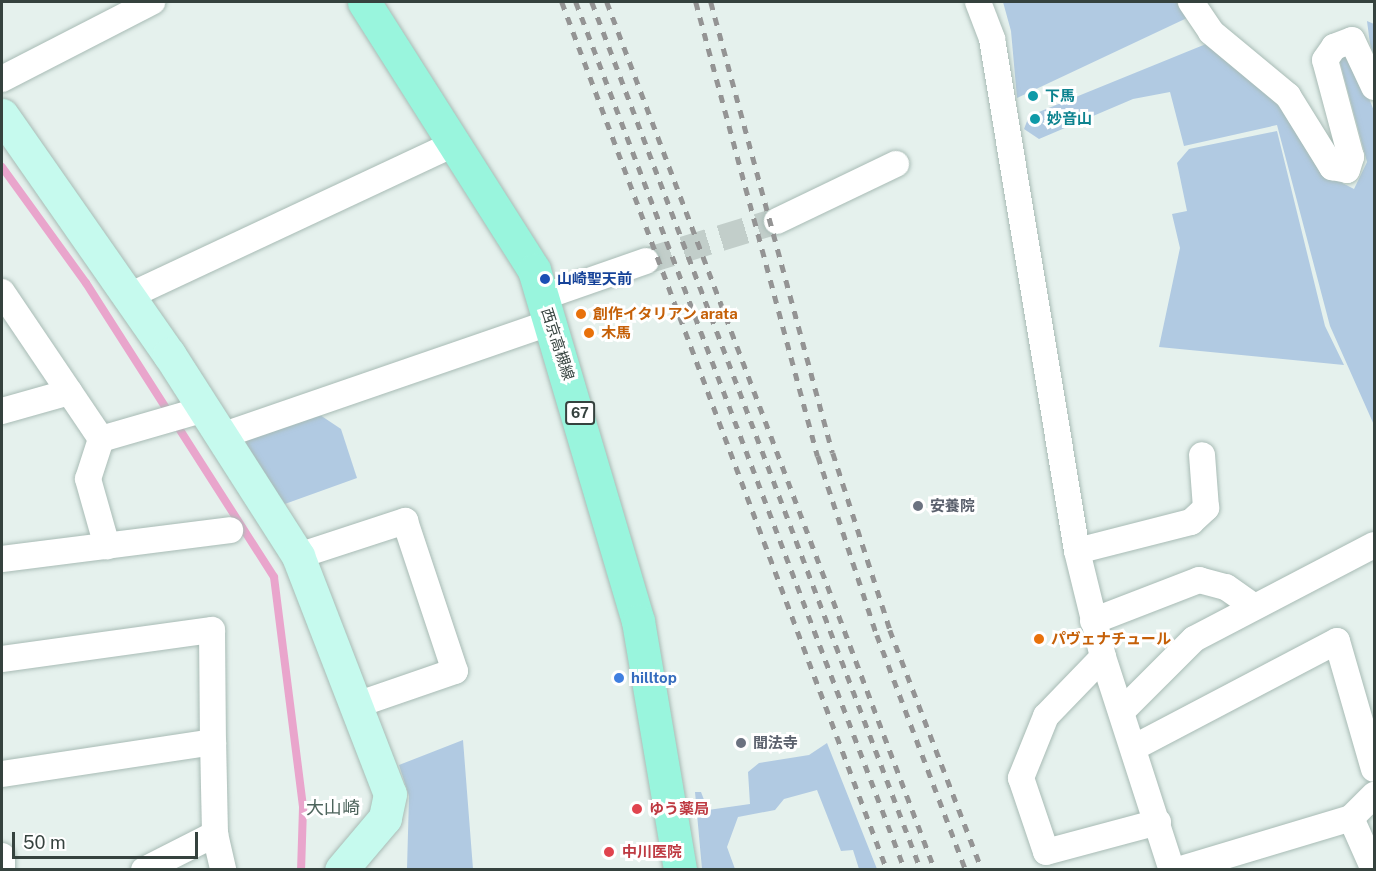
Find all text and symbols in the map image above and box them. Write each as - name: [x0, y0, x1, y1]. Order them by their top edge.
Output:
- place label: 下馬: [1045, 87, 1075, 105]
- marker: 下馬: [1026, 89, 1040, 103]
- place label: 妙音山: [1047, 110, 1092, 128]
- marker: 妙音山: [1028, 112, 1042, 126]
- place label: 山崎聖天前: [557, 270, 632, 288]
- marker: 山崎聖天前: [538, 272, 552, 286]
- place label: 創作イタリアン arata: [593, 305, 739, 323]
- street label: 西京高槻線: [538, 306, 578, 382]
- marker: 創作イタリアン arata: [574, 307, 588, 321]
- place label: 木馬: [601, 324, 631, 342]
- marker: 木馬: [582, 326, 596, 340]
- road number: 67: [565, 402, 595, 424]
- place label: 安養院: [930, 497, 975, 515]
- marker: 安養院: [911, 499, 925, 513]
- place label: パヴェナチュール: [1051, 630, 1171, 648]
- marker: パヴェナチュール: [1032, 632, 1046, 646]
- place label: hilltop: [631, 669, 677, 687]
- marker: hilltop: [612, 671, 626, 685]
- place label: 聞法寺: [753, 734, 798, 752]
- marker: 聞法寺: [734, 736, 748, 750]
- district label: 大山崎: [306, 797, 360, 819]
- place label: ゆう薬局: [649, 800, 709, 818]
- marker: ゆう薬局: [630, 802, 644, 816]
- scale bar: [15, 820, 201, 858]
- text: 50 m: [23, 832, 66, 853]
- marker: 中川医院: [600, 843, 618, 861]
- place label: 中川医院: [622, 843, 682, 861]

